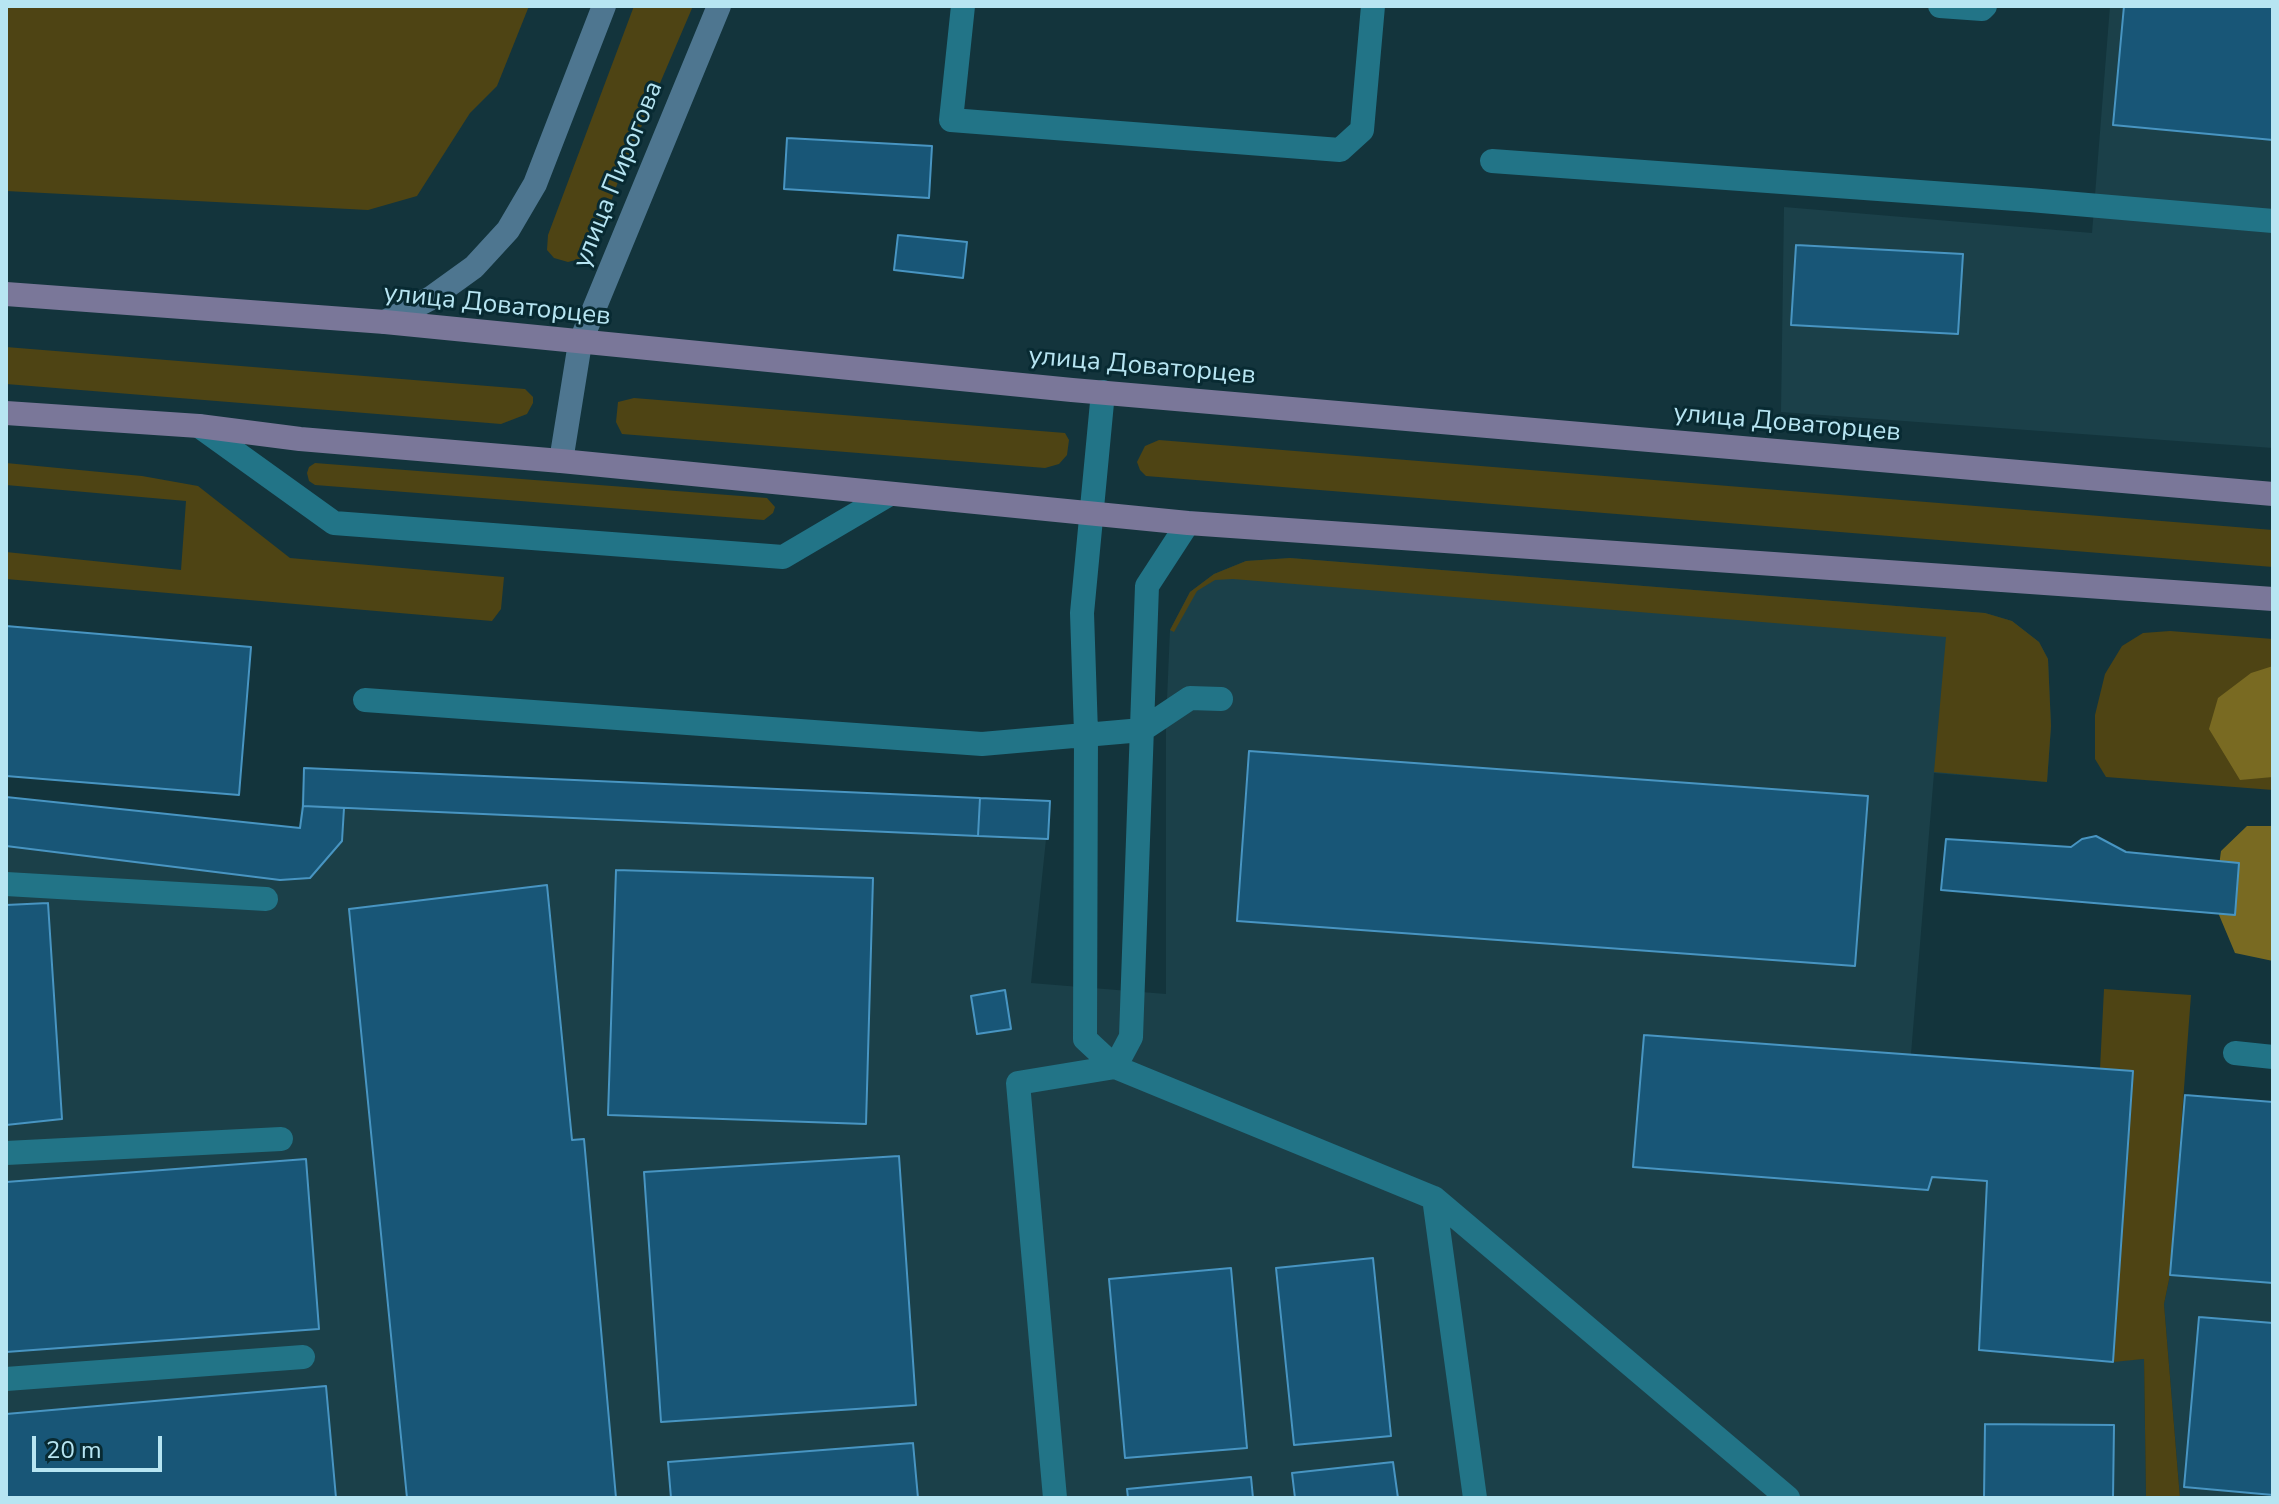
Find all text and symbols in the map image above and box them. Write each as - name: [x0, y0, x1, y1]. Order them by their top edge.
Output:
- street label: улица Пирогова: [567, 77, 671, 273]
- street label: улица Доваторцев: [382, 279, 612, 333]
- street label: улица Доваторцев: [1027, 342, 1257, 392]
- street label: улица Доваторцев: [1672, 399, 1902, 449]
- scale bar: [36, 1420, 166, 1470]
- text: 20 m: [46, 1434, 102, 1466]

